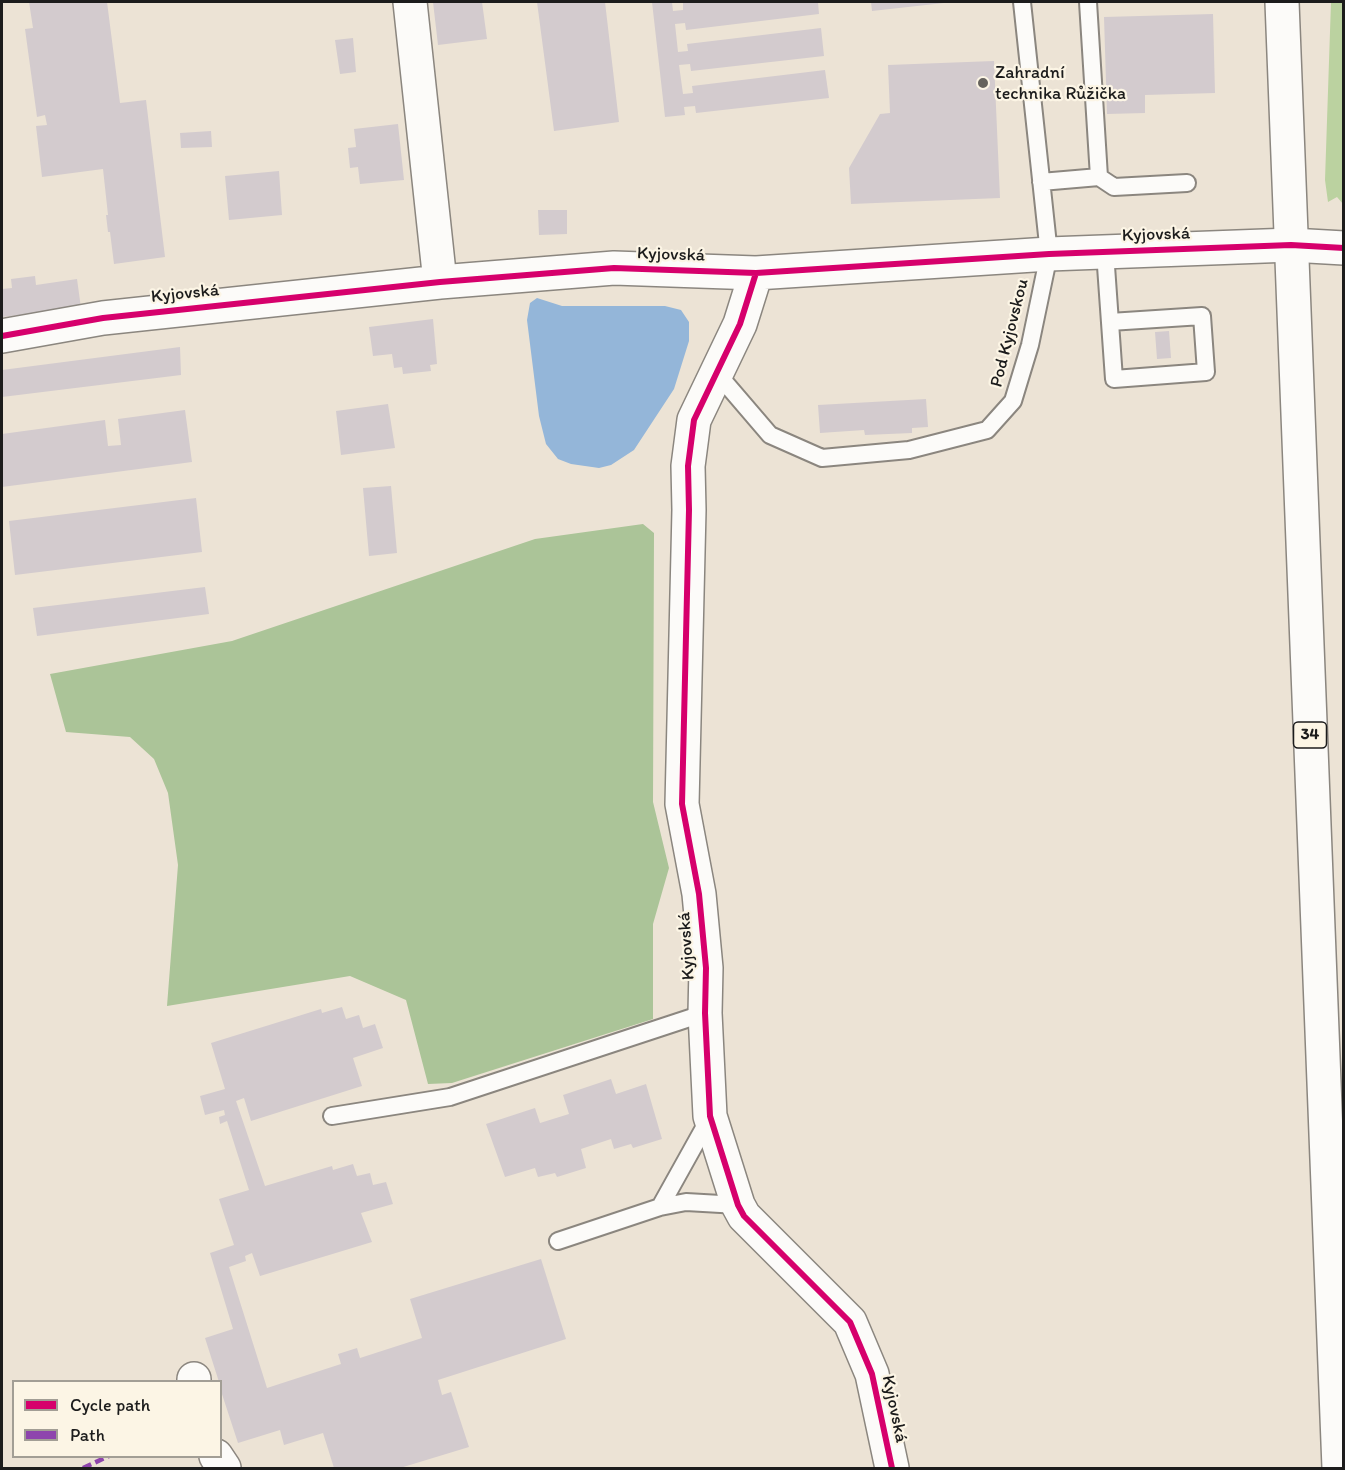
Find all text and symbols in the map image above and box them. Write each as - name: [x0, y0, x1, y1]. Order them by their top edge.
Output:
- place label: Zahradní technika Růžička: [995, 62, 1126, 104]
- marker: Zahradní technika Růžička: [976, 76, 990, 90]
- street label: Kyjovská: [1121, 223, 1191, 247]
- street label: Kyjovská: [636, 243, 706, 267]
- street label: Pod Kyjovskou: [986, 277, 1034, 389]
- street label: Kyjovská: [150, 280, 220, 308]
- road number: 34: [1294, 722, 1326, 748]
- street label: Kyjovská: [674, 911, 700, 981]
- street label: Kyjovská: [876, 1373, 912, 1445]
- legend: [12, 1380, 222, 1458]
- text: Cycle path: [70, 1394, 150, 1416]
- text: Path: [70, 1424, 105, 1446]

